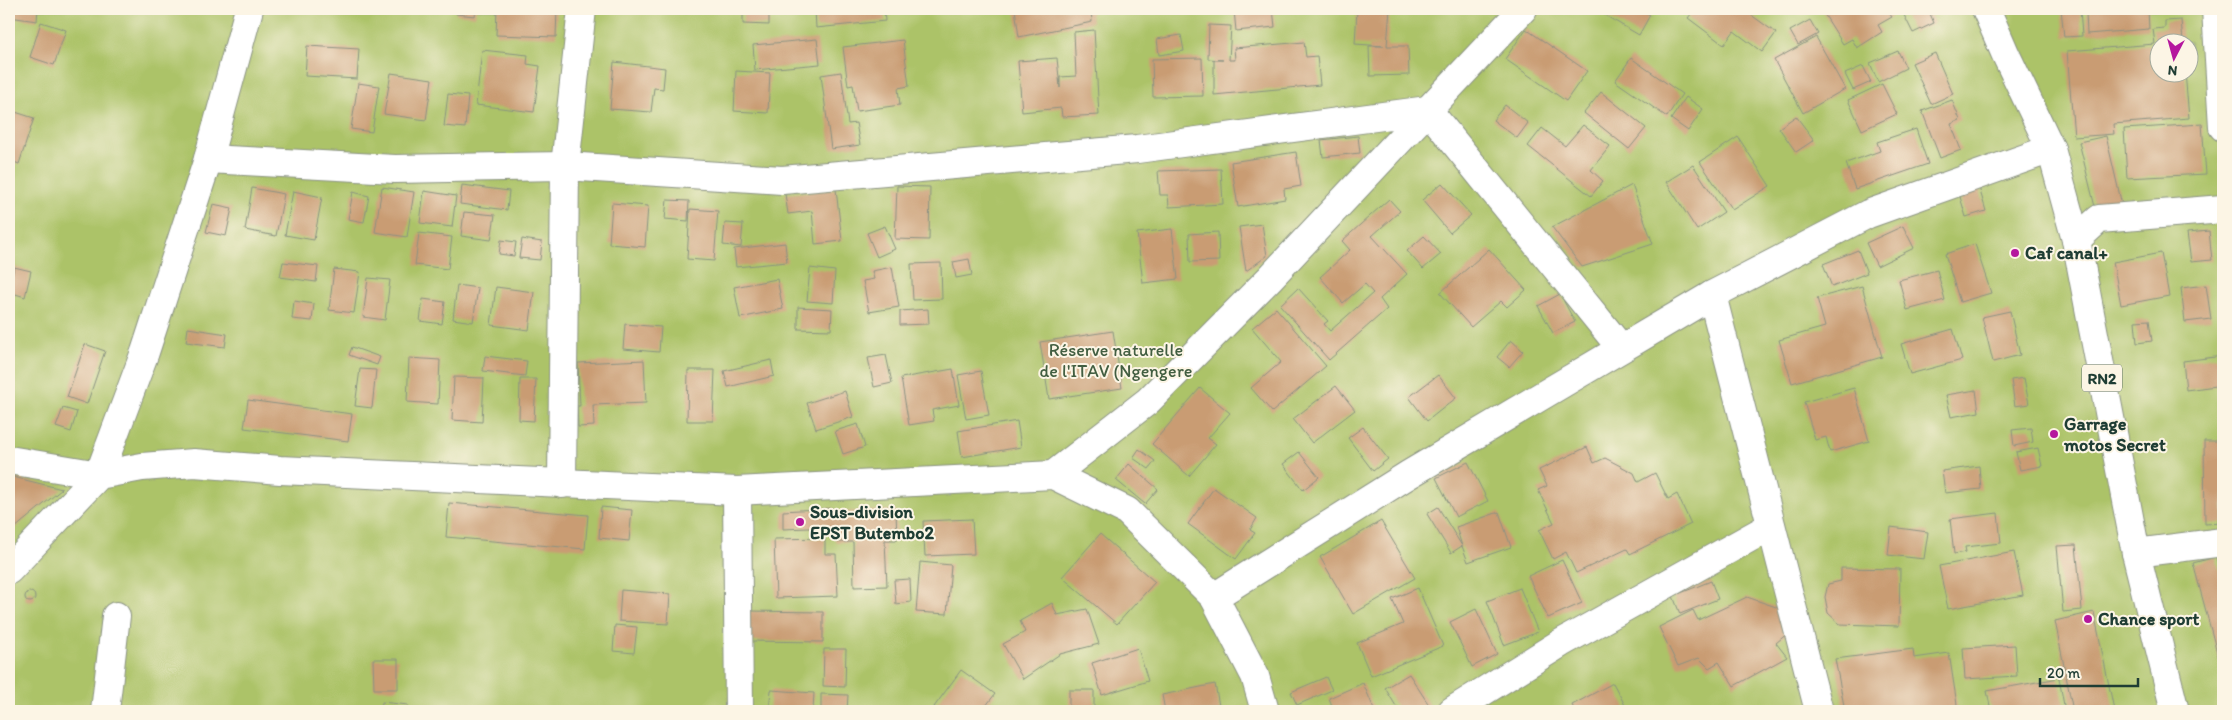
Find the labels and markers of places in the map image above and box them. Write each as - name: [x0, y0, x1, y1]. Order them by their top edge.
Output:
- place label: Caf canal+: [2025, 242, 2108, 264]
- marker: Caf canal+: [2009, 247, 2021, 259]
- place label: Garrage motos Secret: [2063, 413, 2166, 456]
- marker: Garrage motos Secret: [2048, 428, 2060, 440]
- place label: Sous-division EPST Butembo2: [810, 501, 934, 544]
- marker: Sous-division EPST Butembo2: [794, 516, 806, 528]
- place label: Chance sport: [2098, 608, 2199, 630]
- marker: Chance sport: [2082, 613, 2094, 625]

